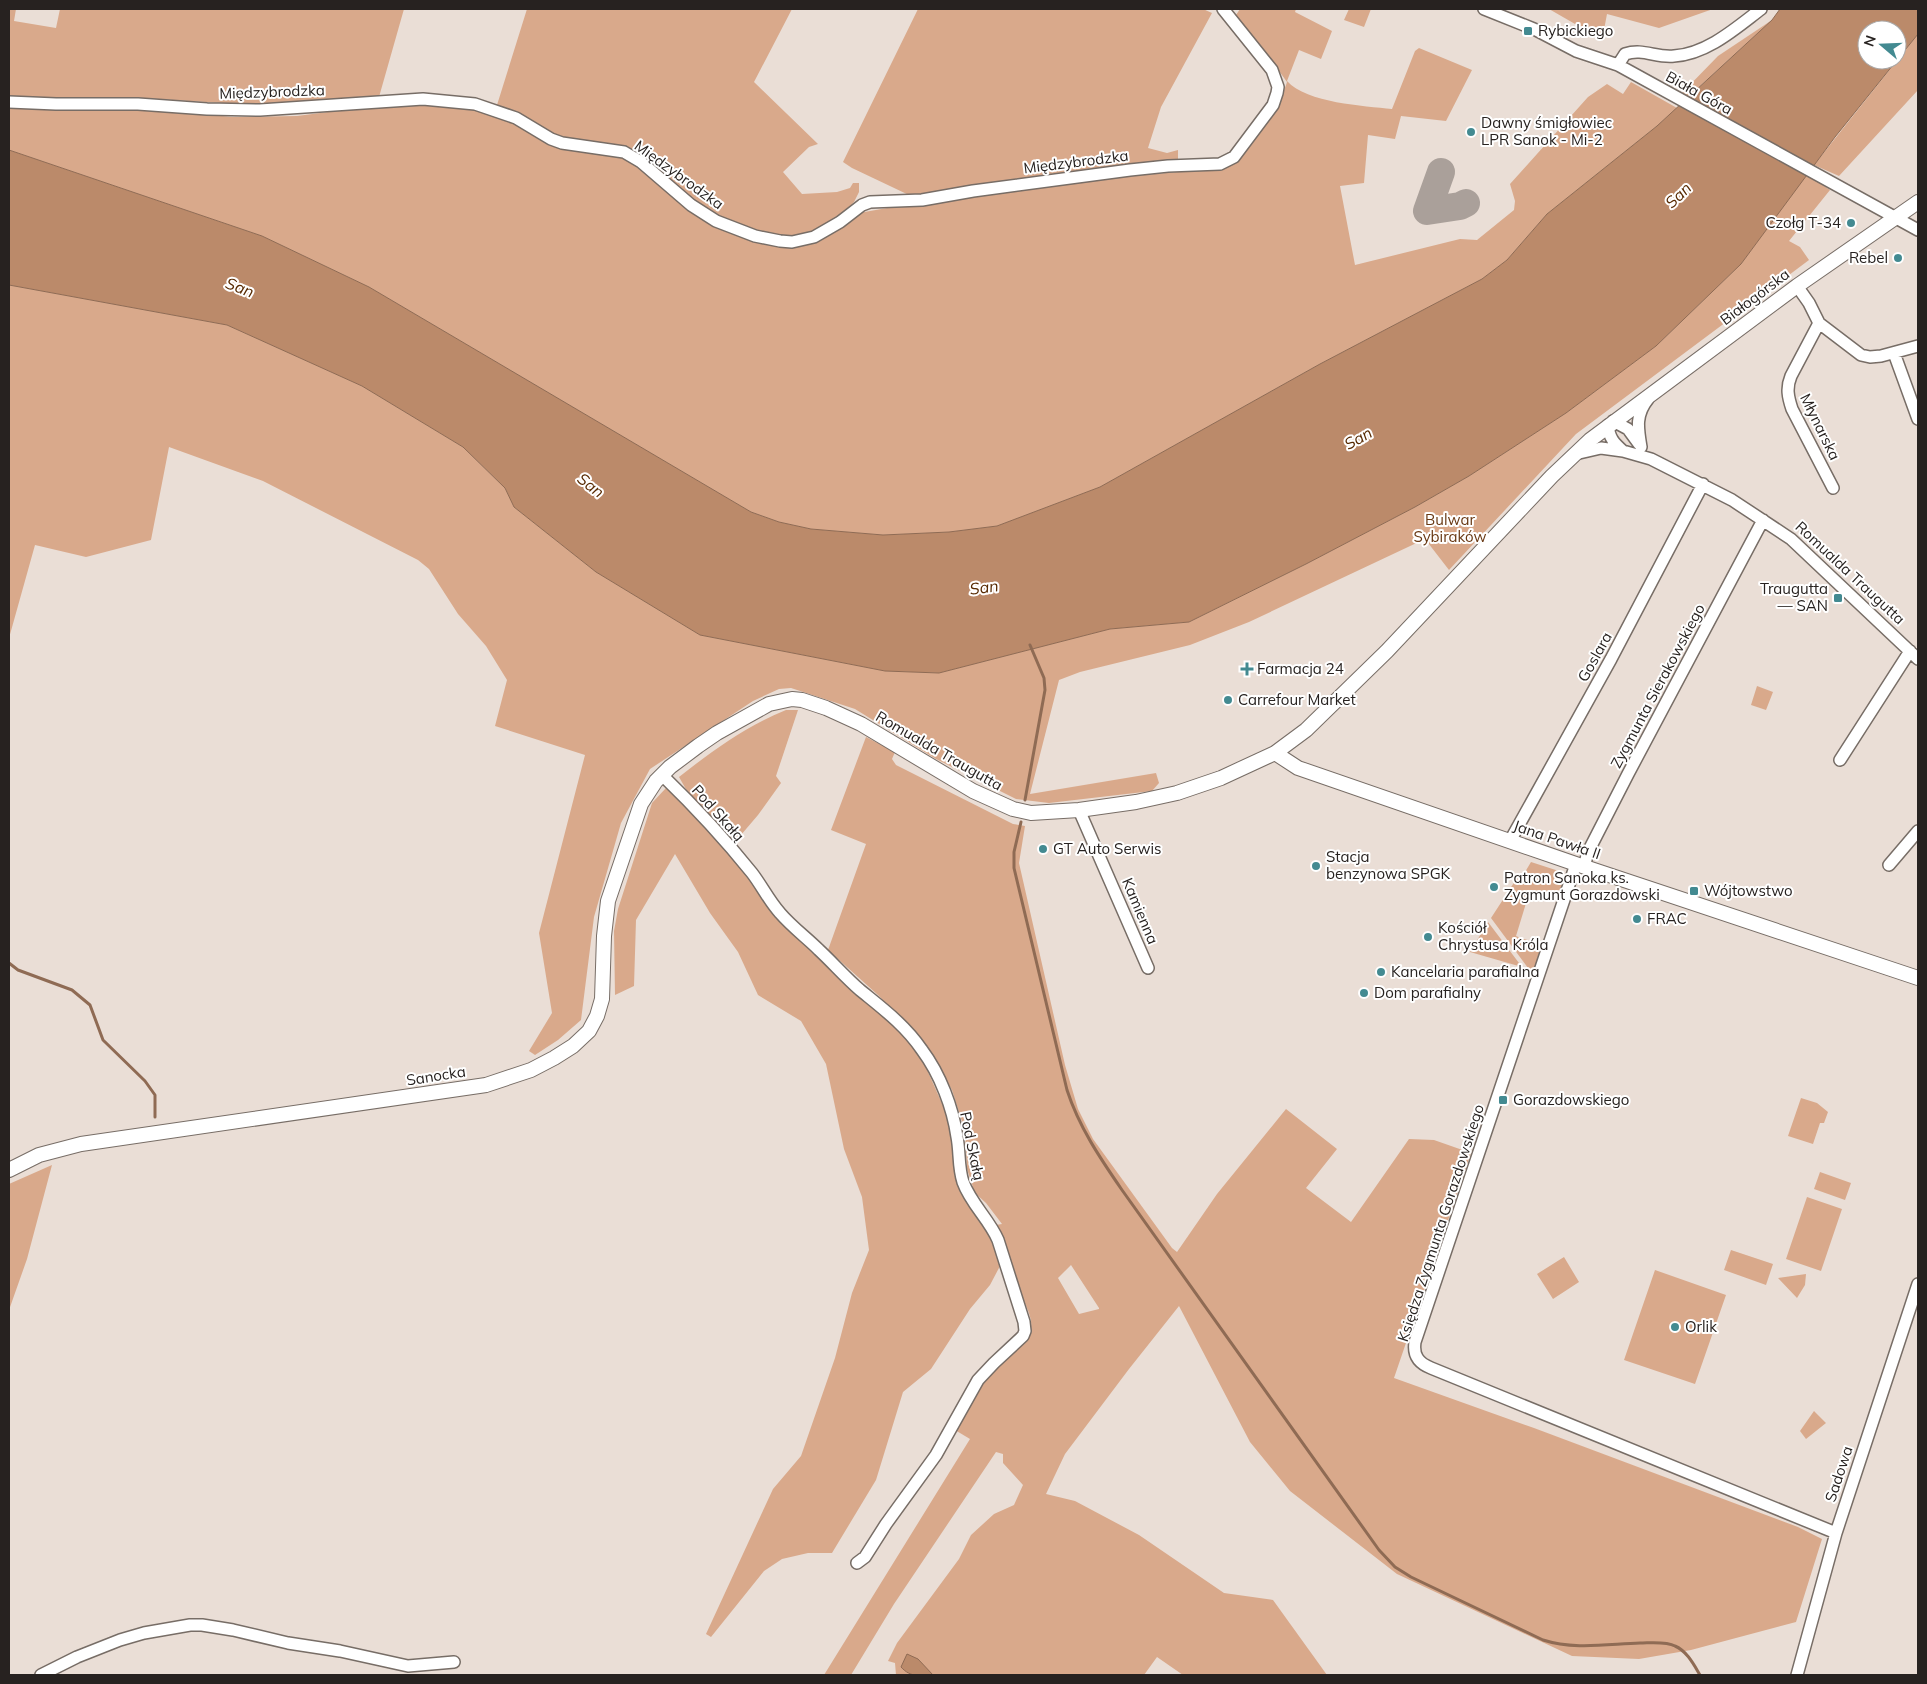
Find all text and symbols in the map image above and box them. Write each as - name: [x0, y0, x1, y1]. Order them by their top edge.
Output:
- north arrow: [1857, 20, 1907, 70]
- place label: Rybickiego: [1538, 21, 1613, 40]
- marker: Rybickiego: [1522, 25, 1534, 37]
- text: N: [1859, 33, 1880, 49]
- street label: Biała Góra: [1663, 67, 1736, 119]
- street label: Międzybrodzka: [219, 80, 325, 103]
- place label: Dawny śmigłowiec LPR Sanok - Mi-2: [1481, 113, 1612, 149]
- marker: Dawny śmigłowiec LPR Sanok - Mi-2: [1465, 126, 1477, 138]
- street label: Międzybrodzka: [631, 136, 728, 213]
- street label: Międzybrodzka: [1022, 146, 1130, 177]
- water label: San: [1661, 178, 1695, 212]
- place label: Czołg T-34: [1765, 213, 1841, 232]
- marker: Czołg T-34: [1845, 217, 1857, 229]
- place label: Rebel: [1849, 248, 1888, 267]
- marker: Rebel: [1892, 252, 1904, 264]
- street label: Białogórska: [1716, 264, 1793, 329]
- water label: San: [223, 272, 257, 302]
- street label: Młynarska: [1796, 390, 1845, 463]
- water label: San: [1340, 422, 1376, 454]
- water label: San: [573, 468, 609, 502]
- park label: Bulwar Sybiraków: [1413, 510, 1487, 546]
- street label: Romualda Traugutta: [1792, 517, 1909, 628]
- water label: San: [968, 575, 1000, 599]
- place label: Traugutta — SAN: [1760, 579, 1828, 615]
- marker: Traugutta — SAN: [1832, 592, 1844, 604]
- street label: Zygmunta Sierakowskiego: [1606, 600, 1709, 771]
- street label: Goslara: [1573, 629, 1616, 685]
- place label: Farmacja 24: [1257, 659, 1344, 678]
- marker: Farmacja 24: [1241, 663, 1253, 675]
- place label: Carrefour Market: [1238, 690, 1356, 709]
- marker: Carrefour Market: [1222, 694, 1234, 706]
- street label: Romualda Traugutta: [873, 707, 1006, 795]
- street label: Pod Skałą: [688, 780, 749, 845]
- street label: Jana Pawła II: [1511, 816, 1603, 863]
- place label: GT Auto Serwis: [1053, 839, 1162, 858]
- marker: GT Auto Serwis: [1037, 843, 1049, 855]
- place label: Stacja benzynowa SPGK: [1326, 847, 1451, 883]
- marker: Stacja benzynowa SPGK: [1310, 860, 1322, 872]
- place label: Patron Sanoka ks. Zygmunt Gorazdowski: [1504, 868, 1660, 904]
- street label: Kamienna: [1118, 875, 1163, 947]
- marker: Patron Sanoka ks. Zygmunt Gorazdowski: [1488, 881, 1500, 893]
- place label: Wójtowstwo: [1704, 881, 1793, 900]
- marker: Wójtowstwo: [1688, 885, 1700, 897]
- place label: FRAC: [1647, 909, 1687, 928]
- marker: FRAC: [1631, 913, 1643, 925]
- place label: Kościół Chrystusa Króla: [1438, 918, 1548, 954]
- marker: Kościół Chrystusa Króla: [1422, 931, 1434, 943]
- place label: Kancelaria parafialna: [1391, 962, 1540, 981]
- marker: Kancelaria parafialna: [1375, 966, 1387, 978]
- place label: Dom parafialny: [1374, 983, 1481, 1002]
- marker: Dom parafialny: [1358, 987, 1370, 999]
- street label: Sanocka: [405, 1061, 467, 1090]
- place label: Gorazdowskiego: [1513, 1090, 1629, 1109]
- marker: Gorazdowskiego: [1497, 1094, 1509, 1106]
- street label: Księdza Zygmunta Gorazdowskiego: [1393, 1102, 1488, 1344]
- street label: Pod Skałą: [956, 1110, 989, 1182]
- place label: Orlik: [1685, 1317, 1717, 1336]
- marker: Orlik: [1669, 1321, 1681, 1333]
- street label: Sadowa: [1821, 1443, 1856, 1504]

